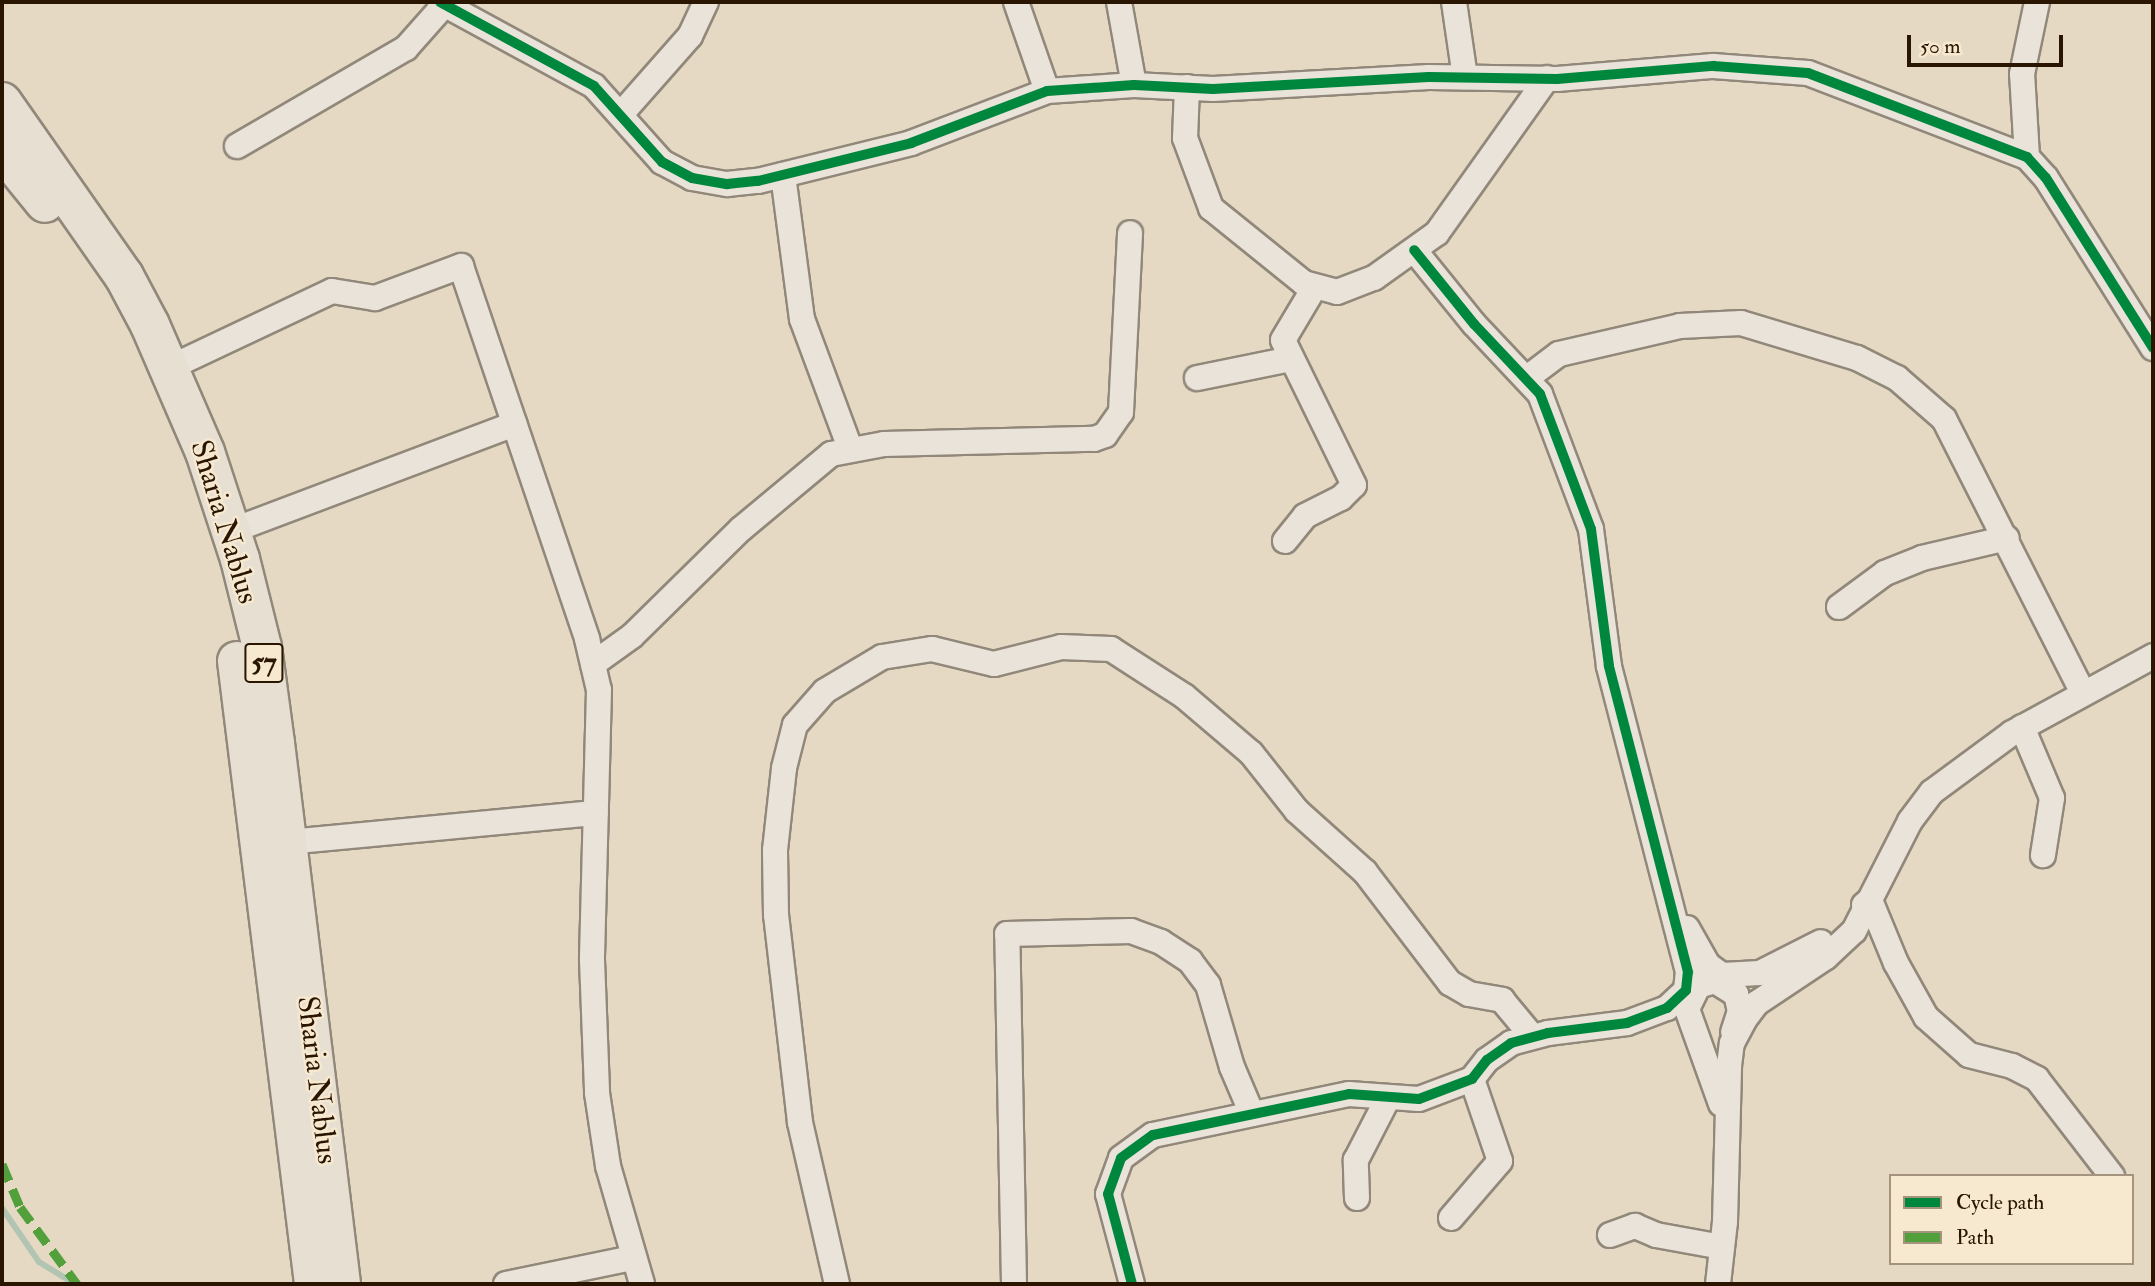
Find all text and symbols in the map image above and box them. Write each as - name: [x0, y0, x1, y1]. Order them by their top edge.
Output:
- scale bar: [1910, 21, 2066, 65]
- text: 50 m: [1920, 33, 1961, 60]
- street label: Sharia Nablus: [182, 436, 266, 608]
- road number: 57: [243, 638, 285, 688]
- street label: Sharia Nablus: [289, 994, 345, 1166]
- legend: [1889, 1174, 2134, 1265]
- text: Cycle path: [1956, 1189, 2044, 1216]
- text: Path: [1956, 1224, 1994, 1251]

